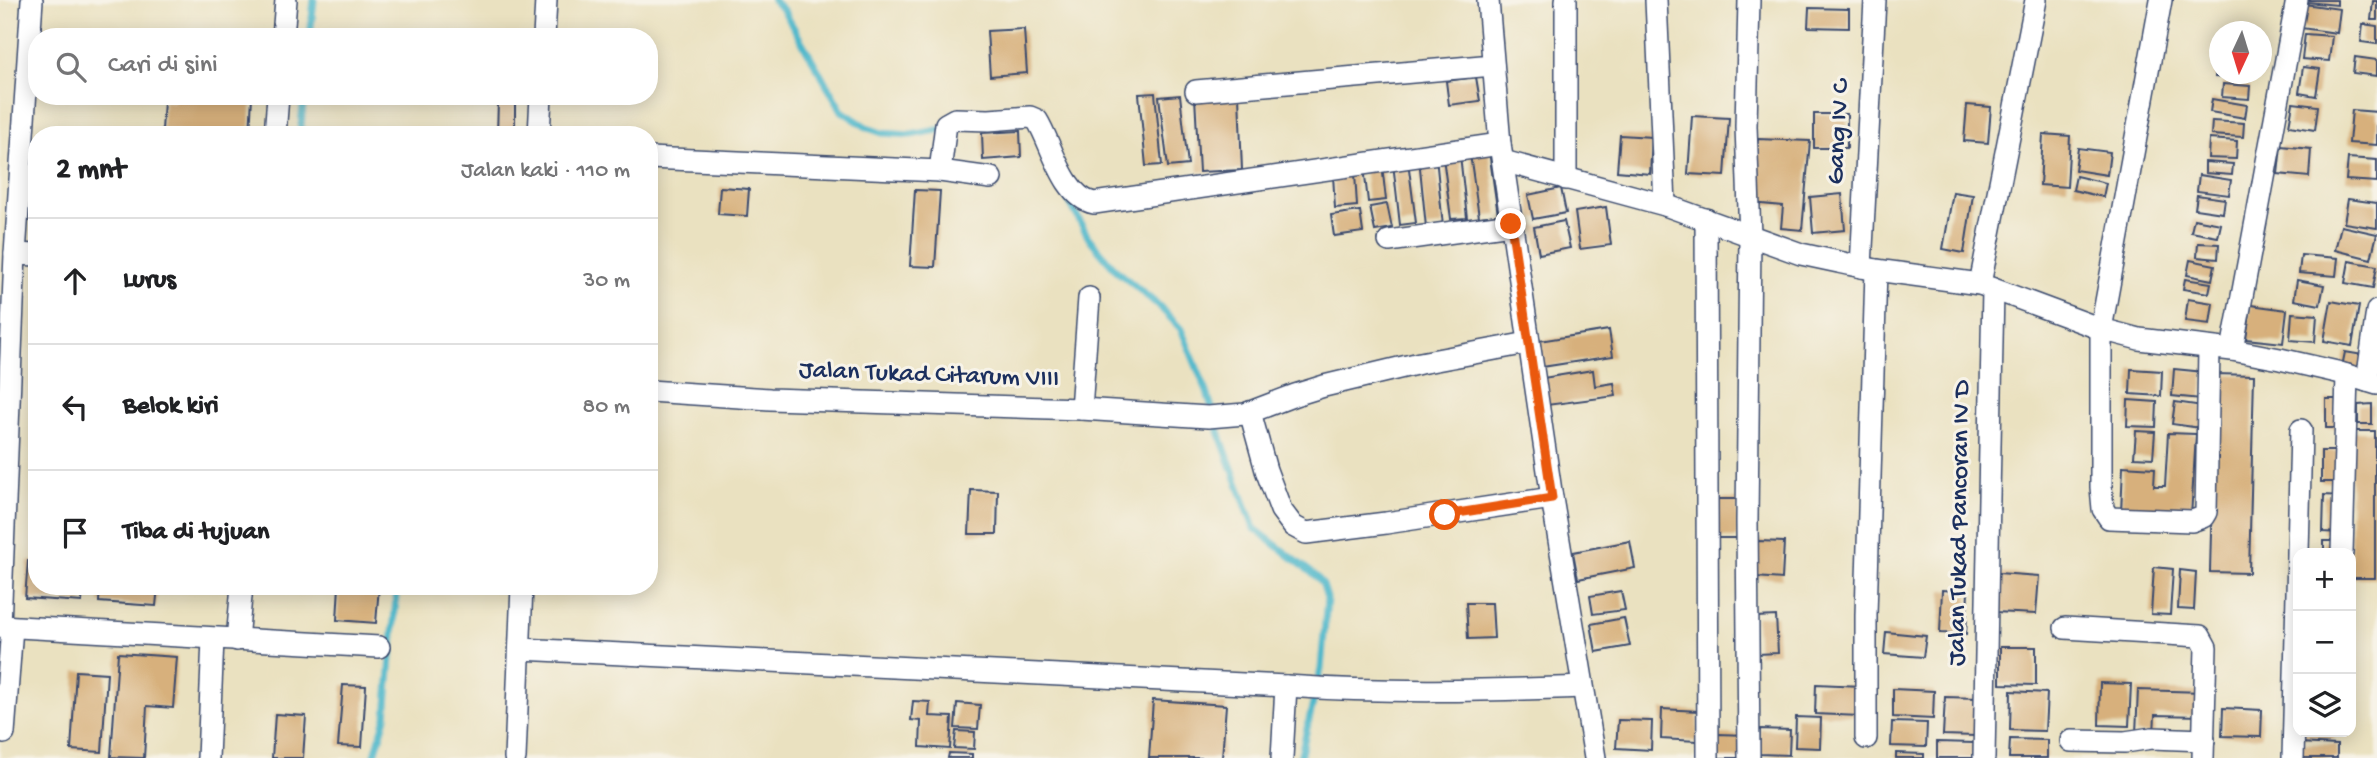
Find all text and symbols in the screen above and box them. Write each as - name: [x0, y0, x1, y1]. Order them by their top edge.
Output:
- north arrow: [2209, 21, 2272, 84]
- search box: [28, 28, 658, 105]
- icon: search: [52, 48, 90, 86]
- text: Cari di sini: [108, 51, 218, 82]
- street label: Gang IV C: [1822, 77, 1858, 185]
- text: 2 mnt: [56, 154, 126, 189]
- text: Jalan kaki · 110 m: [461, 158, 630, 185]
- route end: [1495, 208, 1526, 239]
- icon: ahead: [56, 262, 94, 300]
- text: Lurus: [123, 266, 176, 297]
- text: 30 m: [583, 268, 630, 295]
- street label: Jalan Tukad Citarum VIII: [798, 356, 1060, 396]
- street label: Jalan Tukad Pancoran IV D: [1943, 380, 1979, 666]
- icon: left: [56, 388, 94, 426]
- text: Belok kiri: [123, 392, 219, 423]
- text: 80 m: [583, 394, 630, 421]
- route start: [1429, 499, 1460, 530]
- icon: arrive: [56, 514, 94, 552]
- text: Tiba di tujuan: [123, 518, 269, 549]
- map controls: [2293, 548, 2356, 737]
- button: +: [2293, 548, 2356, 611]
- button: −: [2293, 611, 2356, 674]
- button: layers: [2293, 674, 2356, 737]

